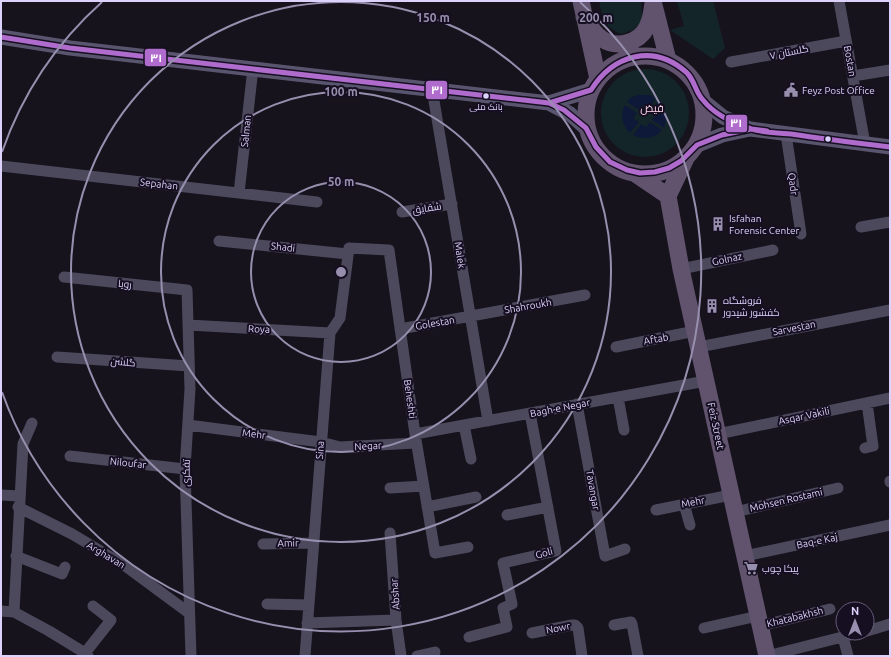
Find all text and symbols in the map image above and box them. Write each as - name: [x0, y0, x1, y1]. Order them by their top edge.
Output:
- text: 150 m: [416, 11, 450, 24]
- text: 200 m: [579, 11, 613, 24]
- street label: گلستان ۷: [769, 43, 810, 62]
- street label: Bostan: [842, 45, 858, 77]
- line badge: ۳۱: [144, 48, 167, 67]
- text: ۳۱: [150, 52, 162, 64]
- line badge: ۳۱: [425, 80, 448, 100]
- public building icon: Feyz Post Office: [783, 82, 799, 98]
- text: ۳۱: [431, 84, 443, 96]
- text: 100 m: [324, 85, 358, 98]
- place label: Feyz Post Office: [802, 85, 875, 96]
- marker: بانک ملی: [481, 91, 491, 101]
- place label: بانک ملی: [469, 102, 503, 112]
- district label: فیض: [640, 102, 664, 115]
- street label: Salman: [239, 114, 253, 148]
- line badge: ۳۱: [725, 114, 748, 133]
- text: ۳۱: [730, 117, 742, 129]
- unlabelled marker: [823, 134, 833, 144]
- street label: Qadr: [786, 172, 800, 196]
- text: 50 m: [328, 175, 354, 188]
- street label: Sepahan: [139, 176, 179, 192]
- street label: شقایق: [412, 200, 442, 217]
- place label: Isfahan Forensic Center: [729, 213, 800, 236]
- building icon: Isfahan Forensic Center: [710, 216, 726, 232]
- street label: Shadi: [270, 240, 296, 254]
- street label: Malek: [452, 241, 468, 269]
- street label: Golnaz: [711, 250, 743, 268]
- centre of rings: [334, 265, 348, 279]
- street label: رویا: [118, 278, 132, 290]
- place label: فروشگاه کفشور شیدور: [722, 295, 780, 318]
- street label: Shahroukh: [503, 296, 553, 316]
- building icon: فروشگاه کفشور شیدور: [704, 298, 720, 314]
- street label: Golestan: [414, 314, 456, 332]
- street label: Sarvestan: [771, 318, 817, 338]
- street label: Roya: [248, 323, 270, 335]
- street label: Aftab: [643, 331, 670, 347]
- street label: گلشن: [110, 356, 136, 369]
- street label: Beheshti: [402, 379, 418, 419]
- street label: Bagh-e Negar: [529, 397, 591, 419]
- street label: Feiz Street: [706, 401, 726, 451]
- street label: Asqar Vakili: [777, 405, 831, 427]
- street label: Mehr: [242, 427, 267, 441]
- street label: Sina: [314, 440, 326, 460]
- street label: Negar: [354, 440, 382, 452]
- street label: Niloufar: [109, 456, 147, 470]
- street label: تفکری: [180, 459, 193, 487]
- street label: Tavangar: [584, 469, 602, 511]
- street label: Mohsen Rostami: [748, 486, 824, 514]
- street label: Mehr: [680, 494, 706, 510]
- street label: Baq-e Kaj: [795, 531, 839, 551]
- street label: Amir: [277, 537, 299, 549]
- street label: Arghavan: [85, 539, 127, 571]
- street label: Goli: [534, 545, 554, 561]
- supermarket icon: پیکا چوب: [743, 560, 759, 576]
- place label: پیکا چوب: [762, 563, 799, 575]
- street label: Abshar: [388, 578, 402, 610]
- north arrow: [835, 601, 875, 641]
- street label: Khatabakhsh: [766, 605, 824, 629]
- text: N: [851, 605, 859, 617]
- street label: Nowr: [545, 620, 571, 636]

